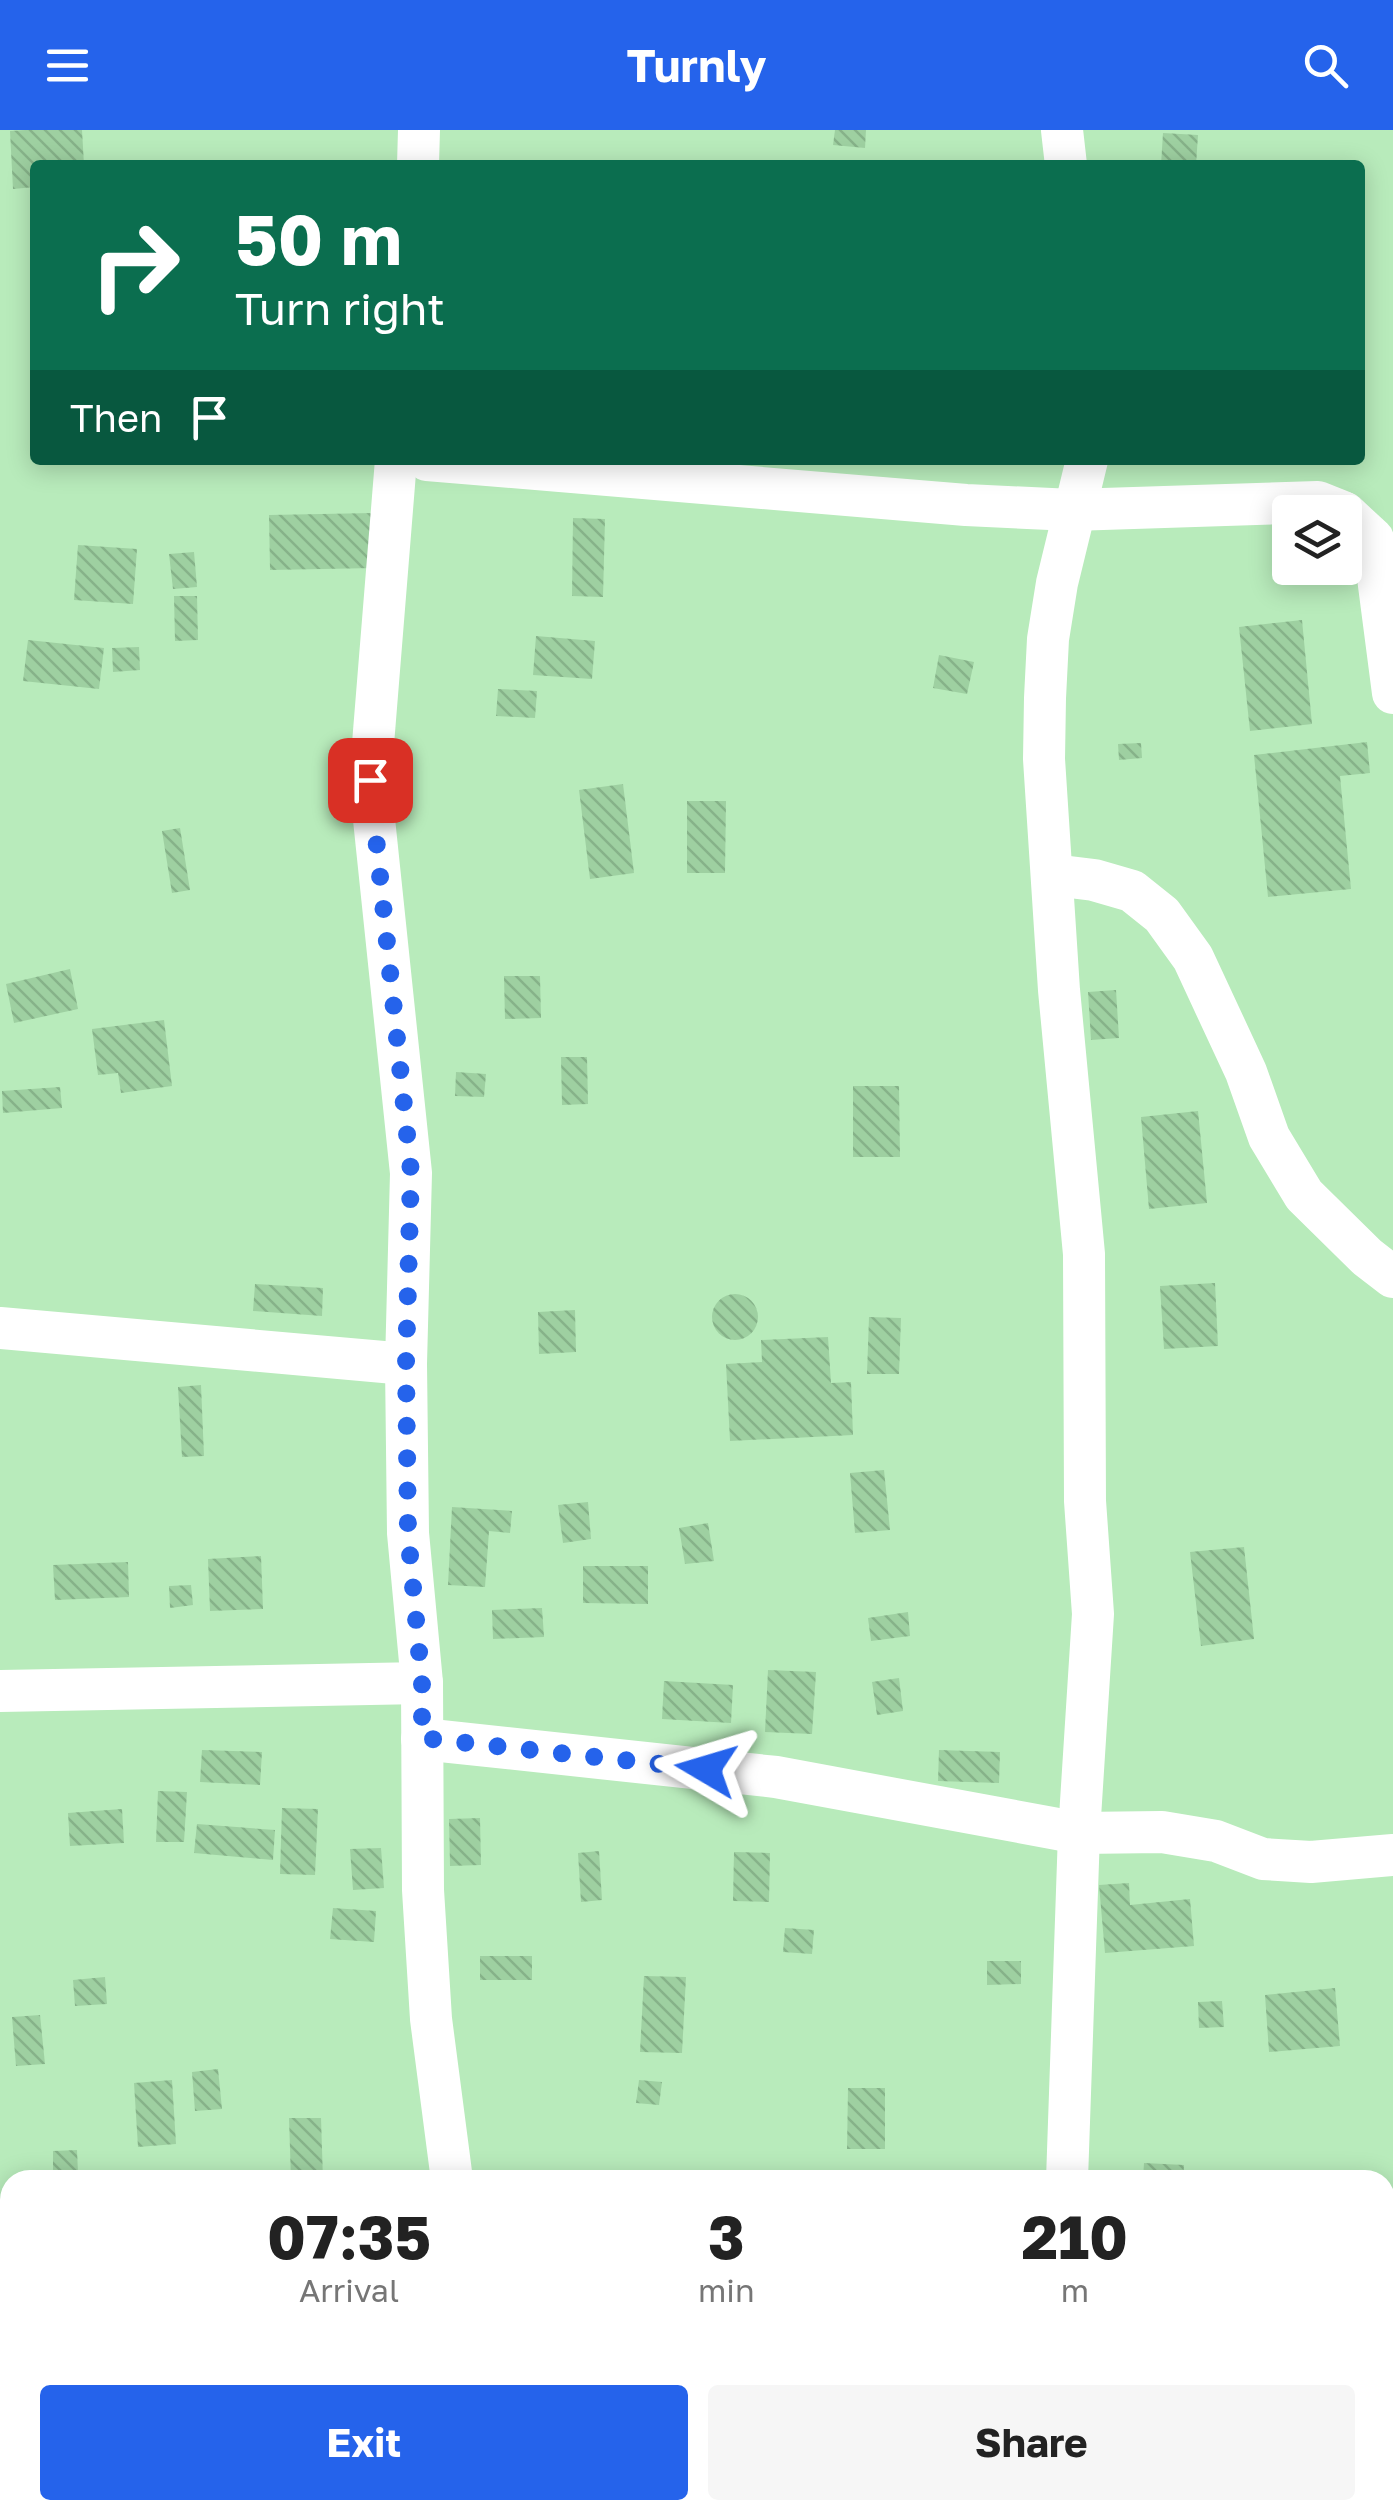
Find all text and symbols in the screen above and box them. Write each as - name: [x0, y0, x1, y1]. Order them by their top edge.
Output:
- icon: menu: [40, 38, 95, 93]
- text: Turnly: [626, 38, 767, 92]
- icon: search: [1298, 38, 1353, 93]
- text: 50 m: [235, 196, 402, 280]
- icon: right: [70, 200, 200, 330]
- text: Turn right: [235, 281, 445, 335]
- icon: arrive: [182, 390, 237, 445]
- text: Then: [70, 395, 162, 440]
- map controls: [1272, 495, 1362, 585]
- button: layers: [1272, 495, 1362, 585]
- pin: [328, 738, 413, 823]
- icon: arrive: [343, 753, 398, 808]
- position arrow: [654, 1717, 758, 1821]
- text: 07:35: [267, 2200, 431, 2272]
- text: 3: [708, 2200, 745, 2272]
- text: 210: [1022, 2200, 1128, 2272]
- text: Arrival: [299, 2271, 399, 2309]
- text: min: [698, 2271, 755, 2309]
- text: m: [1061, 2271, 1089, 2309]
- button: Exit: [40, 2385, 688, 2500]
- button: Share: [708, 2385, 1355, 2500]

